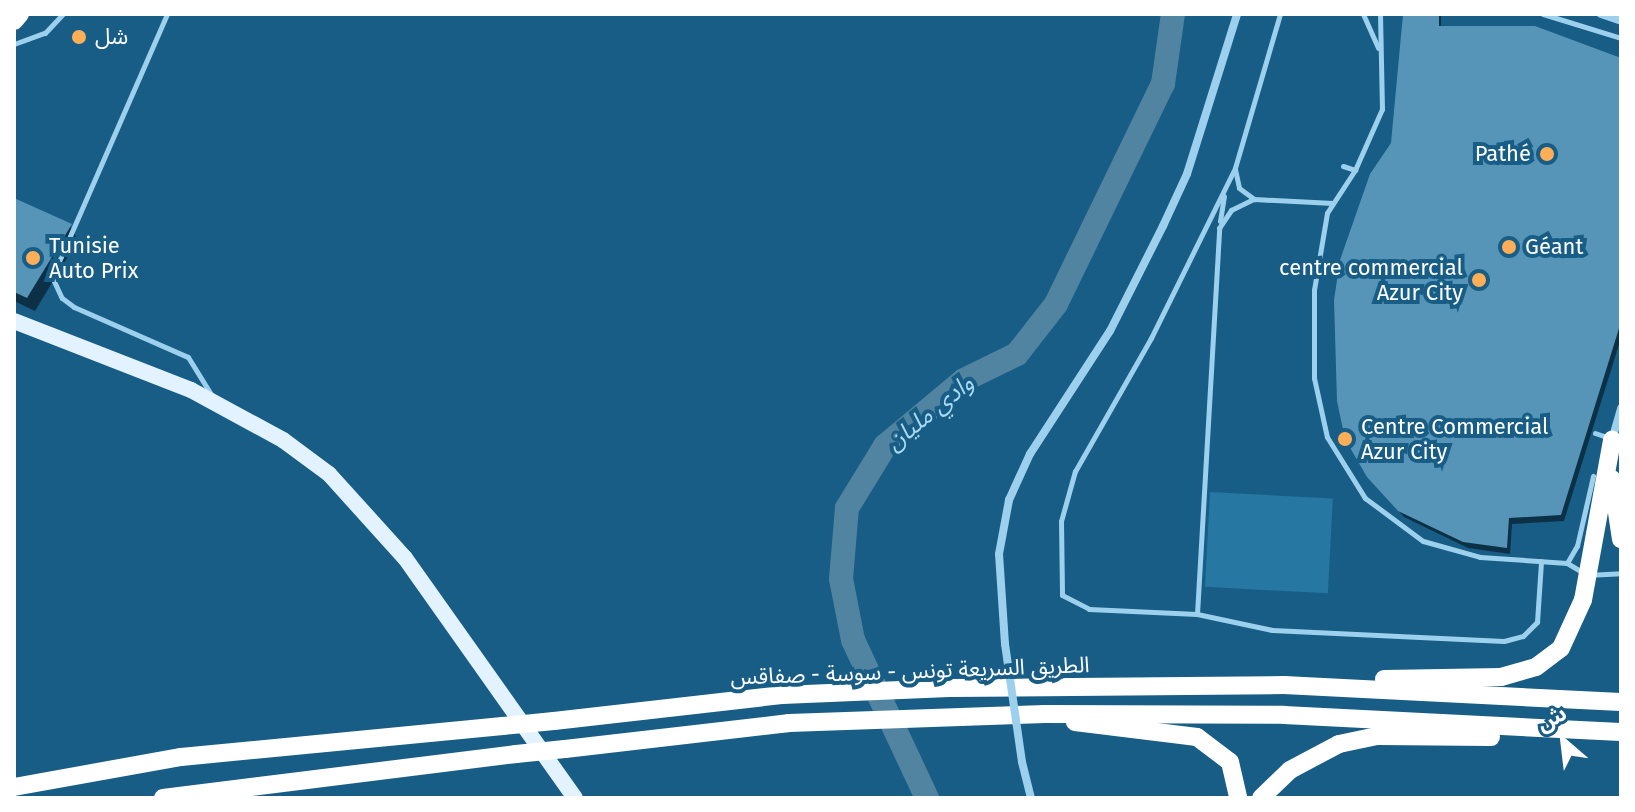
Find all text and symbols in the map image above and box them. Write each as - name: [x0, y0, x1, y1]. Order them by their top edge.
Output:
- place label: شل: [95, 24, 128, 50]
- marker: شل: [70, 28, 88, 46]
- place label: Pathé: [1475, 141, 1531, 167]
- marker: Pathé: [1538, 145, 1556, 163]
- place label: Tunisie Auto Prix: [49, 232, 138, 284]
- place label: Géant: [1525, 234, 1583, 260]
- marker: Géant: [1500, 238, 1518, 256]
- marker: Tunisie Auto Prix: [24, 249, 42, 267]
- place label: centre commercial Azur City: [1279, 254, 1463, 306]
- marker: centre commercial Azur City: [1470, 271, 1488, 289]
- water label: وادي مليان: [880, 369, 980, 457]
- place label: Centre Commercial Azur City: [1361, 413, 1549, 464]
- marker: Centre Commercial Azur City: [1336, 430, 1354, 448]
- street label: الطريق السريعة تونس - سوسة - صفاقس: [730, 652, 1090, 690]
- text: ش: [1532, 699, 1571, 737]
- north arrow: [1523, 700, 1603, 780]

